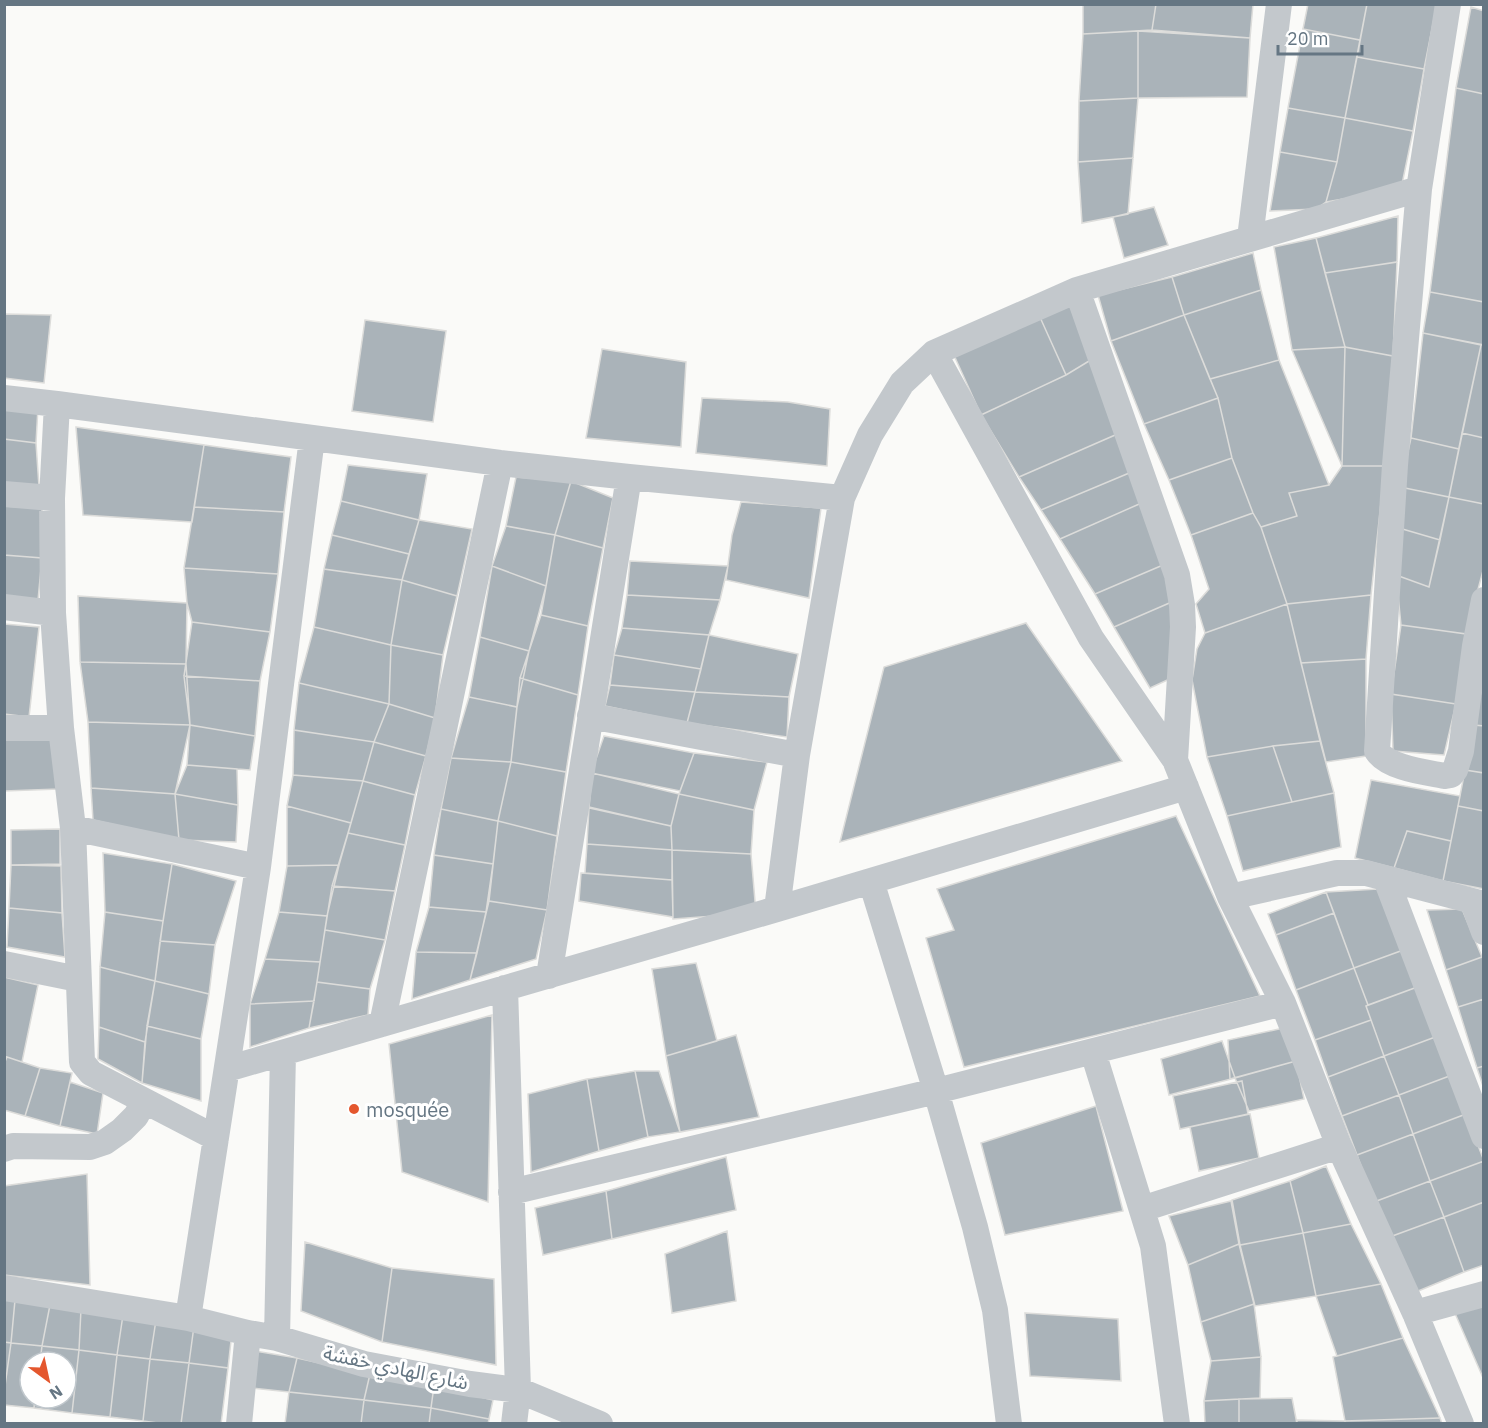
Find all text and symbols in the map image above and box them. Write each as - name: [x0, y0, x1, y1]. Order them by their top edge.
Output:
- scale bar: [1278, 18, 1362, 56]
- text: 20 m: [1287, 27, 1329, 50]
- place label: mosquée: [366, 1096, 449, 1123]
- marker: mosquée: [347, 1102, 361, 1116]
- street label: شارع الهادي خفشة: [321, 1338, 471, 1398]
- north arrow: [18, 1350, 78, 1410]
- text: N: [46, 1381, 66, 1404]

